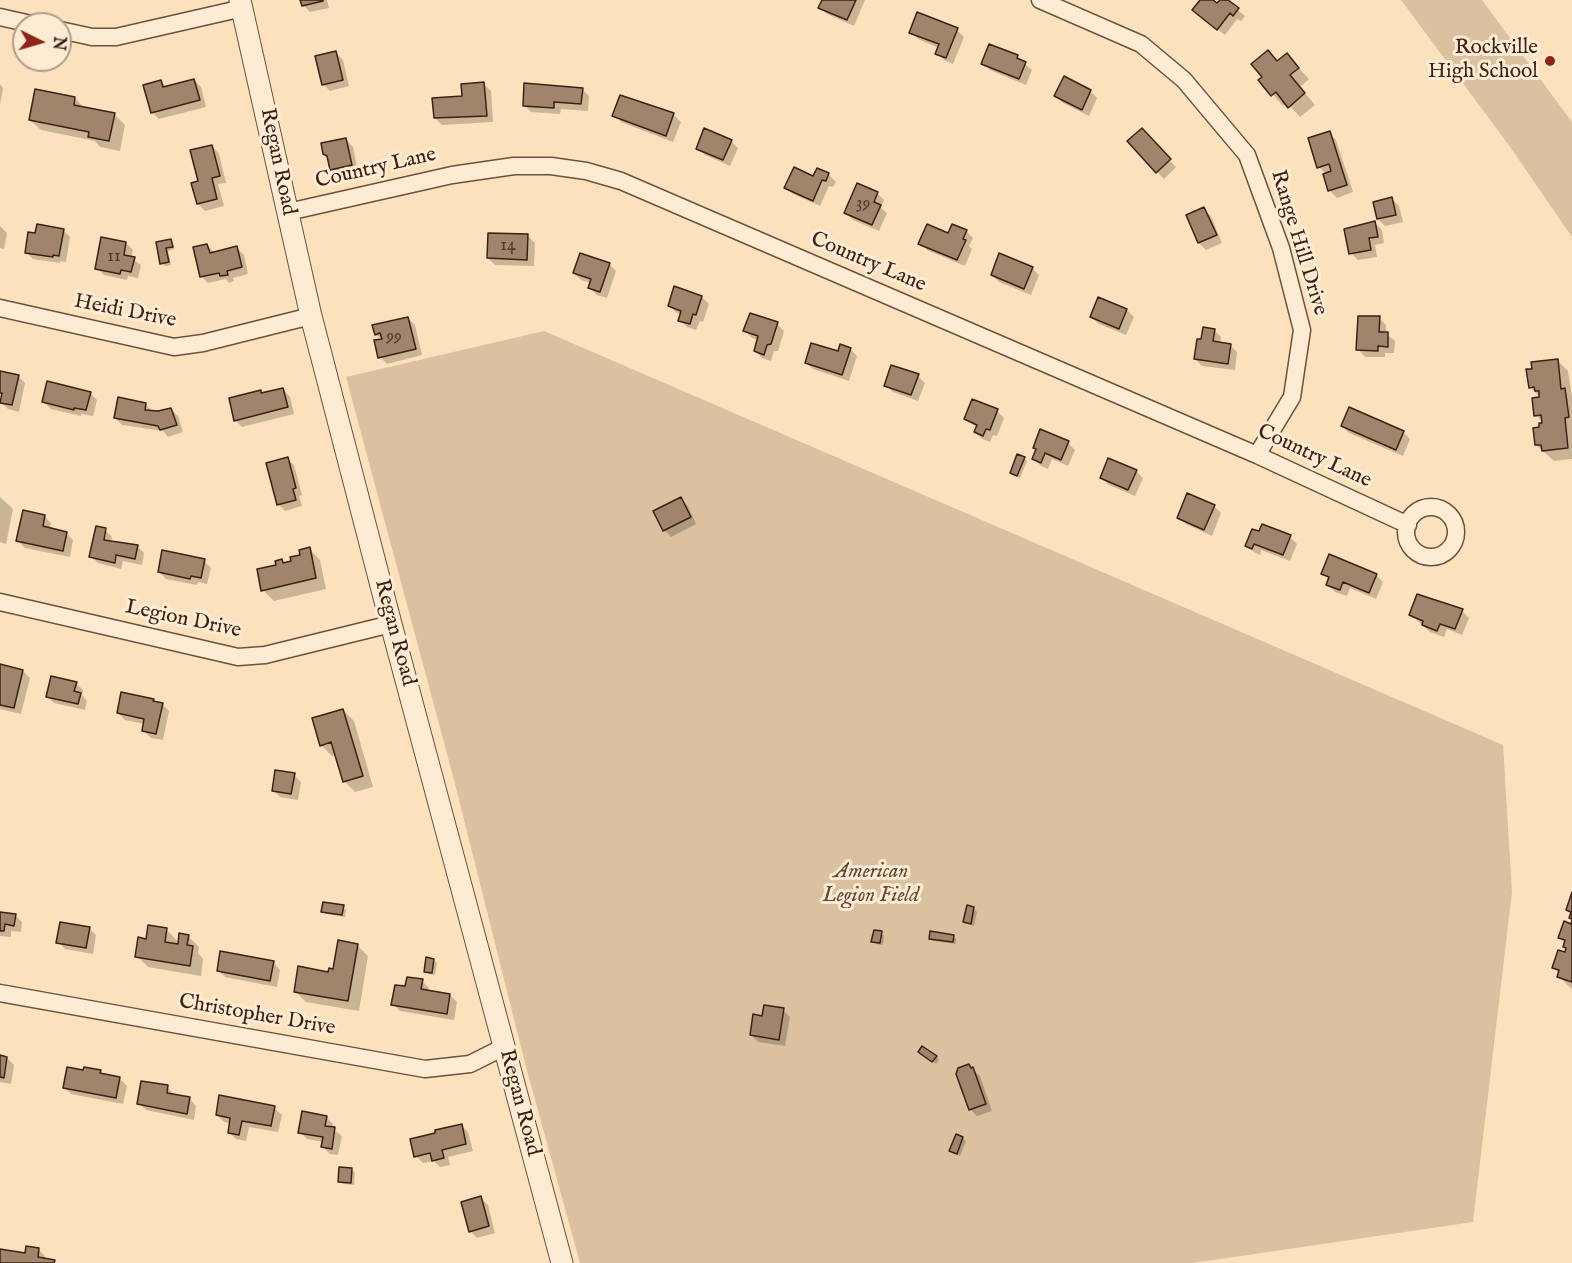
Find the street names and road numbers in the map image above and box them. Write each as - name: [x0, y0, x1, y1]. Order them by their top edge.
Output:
- street label: Regan Road: [253, 106, 301, 218]
- street label: Country Lane: [313, 143, 439, 195]
- street label: Range Hill Drive: [1264, 167, 1332, 319]
- street label: Country Lane: [806, 227, 930, 299]
- street label: Heidi Drive: [72, 290, 178, 334]
- street label: Country Lane: [1253, 420, 1375, 494]
- street label: Regan Road: [368, 577, 420, 689]
- street label: Legion Drive: [123, 595, 243, 645]
- street label: Christopher Drive: [177, 990, 337, 1042]
- street label: Regan Road: [493, 1047, 545, 1159]

